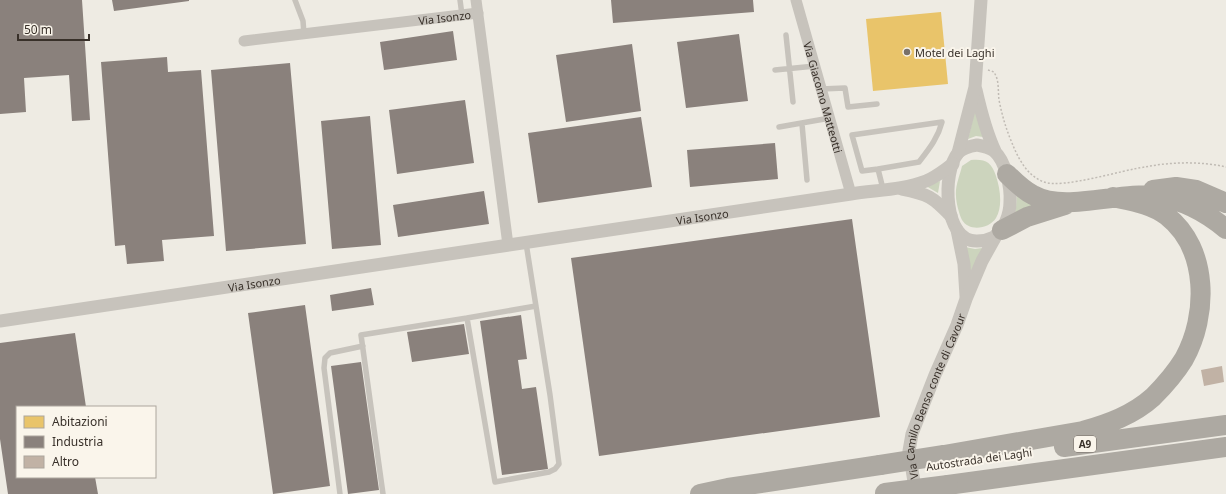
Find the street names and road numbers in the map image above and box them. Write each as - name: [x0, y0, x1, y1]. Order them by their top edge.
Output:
- street label: Via Isonzo: [417, 6, 472, 28]
- street label: Via Giacomo Matteotti: [801, 40, 846, 155]
- street label: Via Isonzo: [675, 205, 730, 228]
- street label: Via Isonzo: [227, 272, 282, 294]
- street label: Via Camillo Benso conte di Cavour: [901, 311, 968, 480]
- road number: A9: [1074, 436, 1096, 452]
- street label: Autostrada dei Laghi: [925, 444, 1033, 474]

